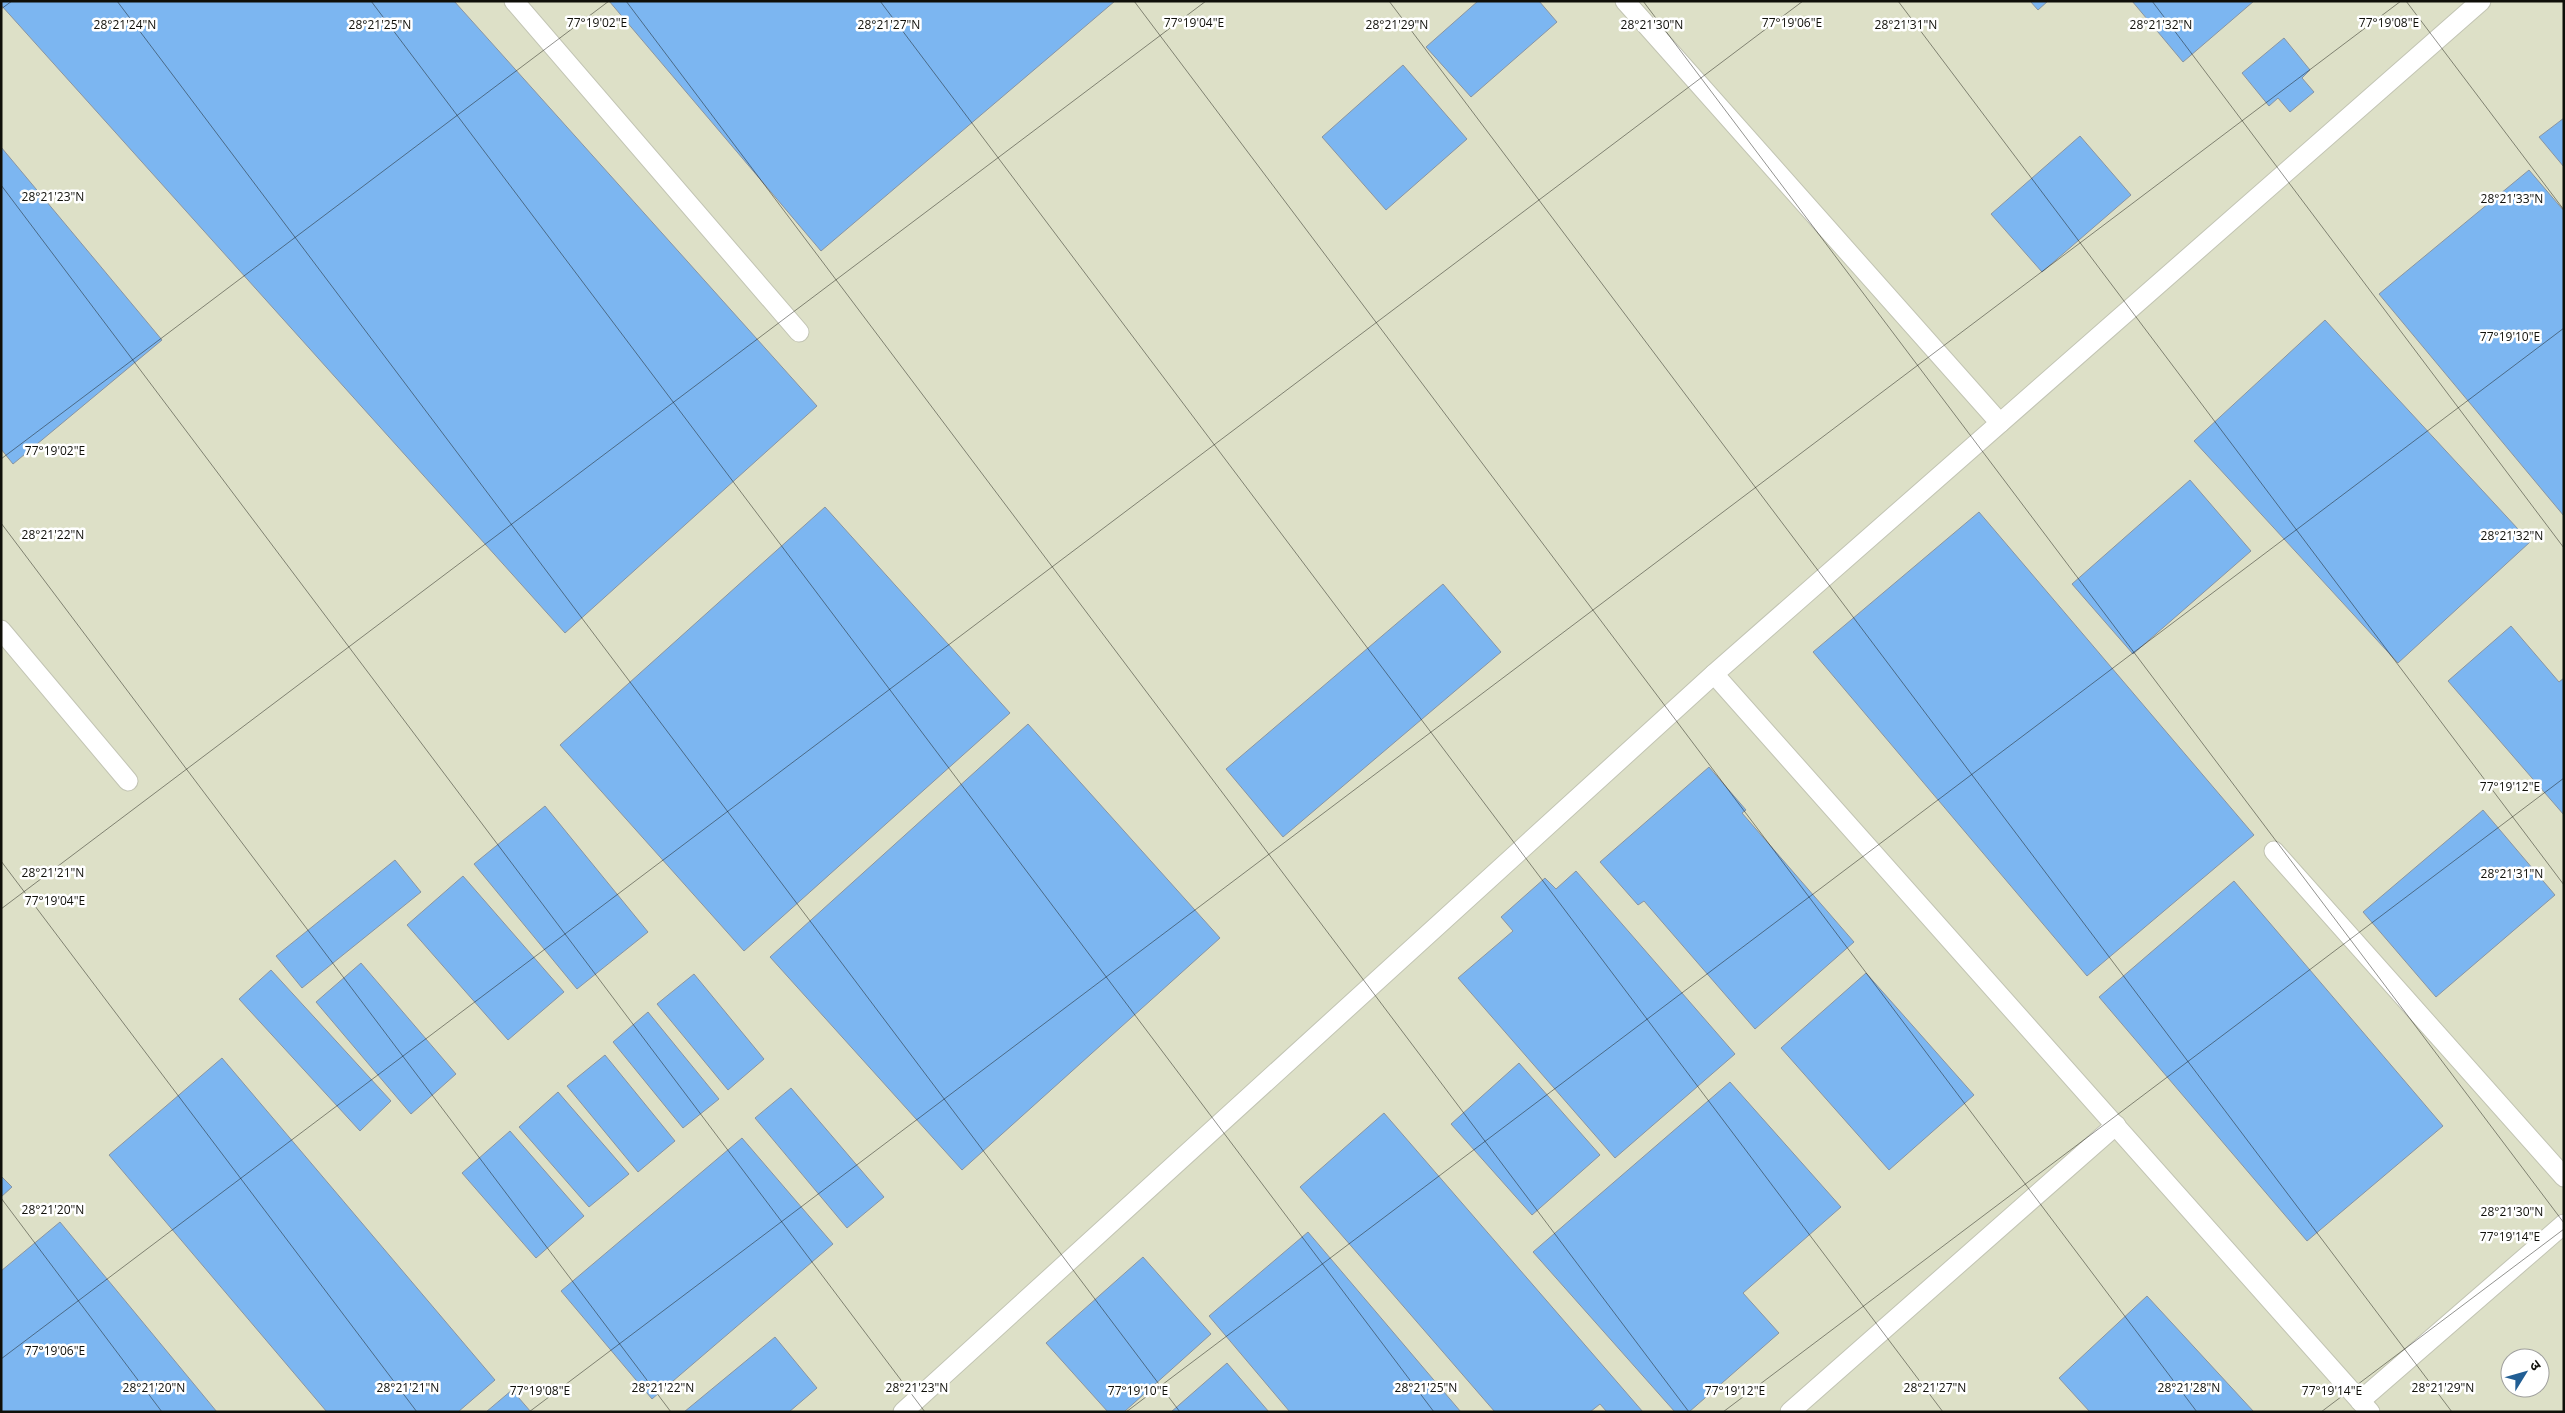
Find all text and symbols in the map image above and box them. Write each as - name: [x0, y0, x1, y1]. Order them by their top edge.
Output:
- text: 77°19'02"E: [567, 14, 627, 31]
- text: 77°19'04"E: [1164, 14, 1224, 31]
- text: 77°19'06"E: [1762, 14, 1822, 31]
- text: 77°19'08"E: [2359, 14, 2419, 31]
- text: 28°21'24"N: [94, 16, 156, 33]
- text: 28°21'25"N: [349, 16, 411, 33]
- text: 28°21'27"N: [858, 16, 920, 33]
- text: 28°21'29"N: [1366, 16, 1428, 33]
- text: 28°21'30"N: [1621, 16, 1683, 33]
- text: 28°21'31"N: [1875, 16, 1937, 33]
- text: 28°21'32"N: [2130, 16, 2192, 33]
- text: 28°21'23"N: [22, 188, 84, 205]
- text: 28°21'33"N: [2481, 190, 2543, 207]
- text: 77°19'10"E: [2480, 328, 2540, 345]
- text: 77°19'02"E: [25, 442, 85, 459]
- text: 28°21'22"N: [22, 526, 84, 543]
- text: 28°21'32"N: [2481, 527, 2543, 544]
- text: 77°19'12"E: [2480, 778, 2540, 795]
- text: 28°21'21"N: [22, 864, 84, 881]
- text: 28°21'31"N: [2481, 865, 2543, 882]
- text: 77°19'04"E: [25, 892, 85, 909]
- text: 28°21'20"N: [22, 1201, 84, 1218]
- text: 28°21'30"N: [2481, 1203, 2543, 1220]
- text: 77°19'14"E: [2480, 1228, 2540, 1245]
- text: 77°19'06"E: [25, 1342, 85, 1359]
- north arrow: [2500, 1348, 2550, 1398]
- text: उ: [2526, 1356, 2546, 1375]
- text: 28°21'20"N: [123, 1379, 185, 1396]
- text: 28°21'21"N: [377, 1379, 439, 1396]
- text: 28°21'22"N: [632, 1379, 694, 1396]
- text: 28°21'23"N: [886, 1379, 948, 1396]
- text: 28°21'25"N: [1395, 1379, 1457, 1396]
- text: 28°21'27"N: [1904, 1379, 1966, 1396]
- text: 28°21'28"N: [2158, 1379, 2220, 1396]
- text: 28°21'29"N: [2412, 1379, 2474, 1396]
- text: 77°19'08"E: [510, 1382, 570, 1399]
- text: 77°19'10"E: [1108, 1382, 1168, 1399]
- text: 77°19'12"E: [1705, 1382, 1765, 1399]
- text: 77°19'14"E: [2302, 1382, 2362, 1399]

